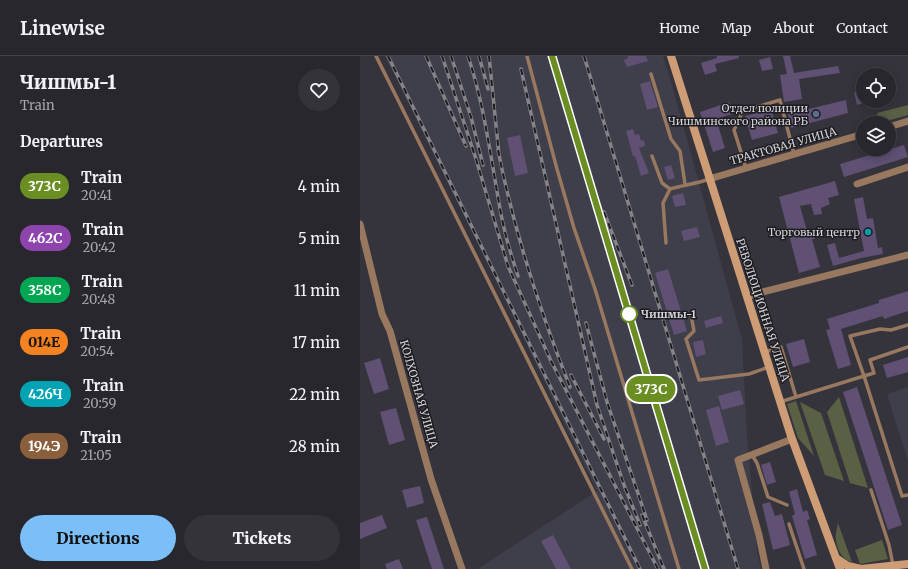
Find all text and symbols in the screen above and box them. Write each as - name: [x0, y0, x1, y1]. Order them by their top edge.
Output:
- text: Linewise: [20, 16, 105, 40]
- text: Home: [659, 19, 700, 37]
- text: Map: [722, 19, 751, 37]
- text: About: [773, 19, 814, 37]
- text: Contact: [836, 19, 888, 37]
- map controls: [856, 68, 896, 156]
- button: locate: [856, 68, 896, 108]
- button: heart: [298, 69, 340, 111]
- text: Чишмы-1: [20, 70, 116, 94]
- text: Train: [20, 97, 55, 114]
- place label: Отдел полиции Чишминского района РБ: [668, 101, 808, 128]
- marker: Отдел полиции Чишминского района РБ: [811, 109, 821, 119]
- button: layers: [856, 116, 896, 156]
- street label: ТРАКТОВАЯ УЛИЦА: [728, 124, 838, 168]
- text: Departures: [20, 132, 103, 151]
- text: Train: [81, 168, 122, 187]
- text: 373C: [28, 177, 61, 195]
- text: 4 min: [298, 177, 340, 196]
- text: 20:41: [81, 187, 112, 204]
- text: Train: [83, 220, 124, 239]
- place label: Торговый центр: [768, 225, 860, 239]
- marker: Торговый центр: [863, 227, 873, 237]
- text: 462С: [28, 229, 63, 247]
- text: 5 min: [298, 229, 340, 248]
- street label: РЕВОЛЮЦИОННАЯ УЛИЦА: [733, 237, 793, 384]
- text: 20:42: [83, 239, 116, 256]
- text: Train: [82, 272, 123, 291]
- text: 358С: [28, 281, 62, 299]
- text: 11 min: [294, 281, 340, 300]
- text: 20:48: [82, 291, 115, 308]
- marker: Чишмы-1: [620, 305, 638, 323]
- place label: Чишмы-1: [641, 307, 696, 321]
- text: Train: [80, 324, 121, 343]
- text: 014Е: [28, 333, 60, 351]
- text: 17 min: [292, 333, 340, 352]
- street label: КОЛХОЗНАЯ УЛИЦА: [397, 338, 441, 450]
- text: 20:54: [80, 343, 114, 360]
- text: Train: [83, 376, 124, 395]
- line badge: 373C: [623, 376, 679, 402]
- text: 373C: [634, 380, 668, 398]
- text: 426Ч: [28, 385, 63, 403]
- text: 22 min: [289, 385, 340, 404]
- text: 20:59: [83, 395, 116, 412]
- text: Train: [80, 428, 121, 447]
- text: 194Э: [28, 437, 60, 455]
- text: 28 min: [289, 437, 340, 456]
- text: 21:05: [80, 447, 112, 464]
- button: Directions: [20, 515, 176, 561]
- button: Tickets: [184, 515, 340, 561]

